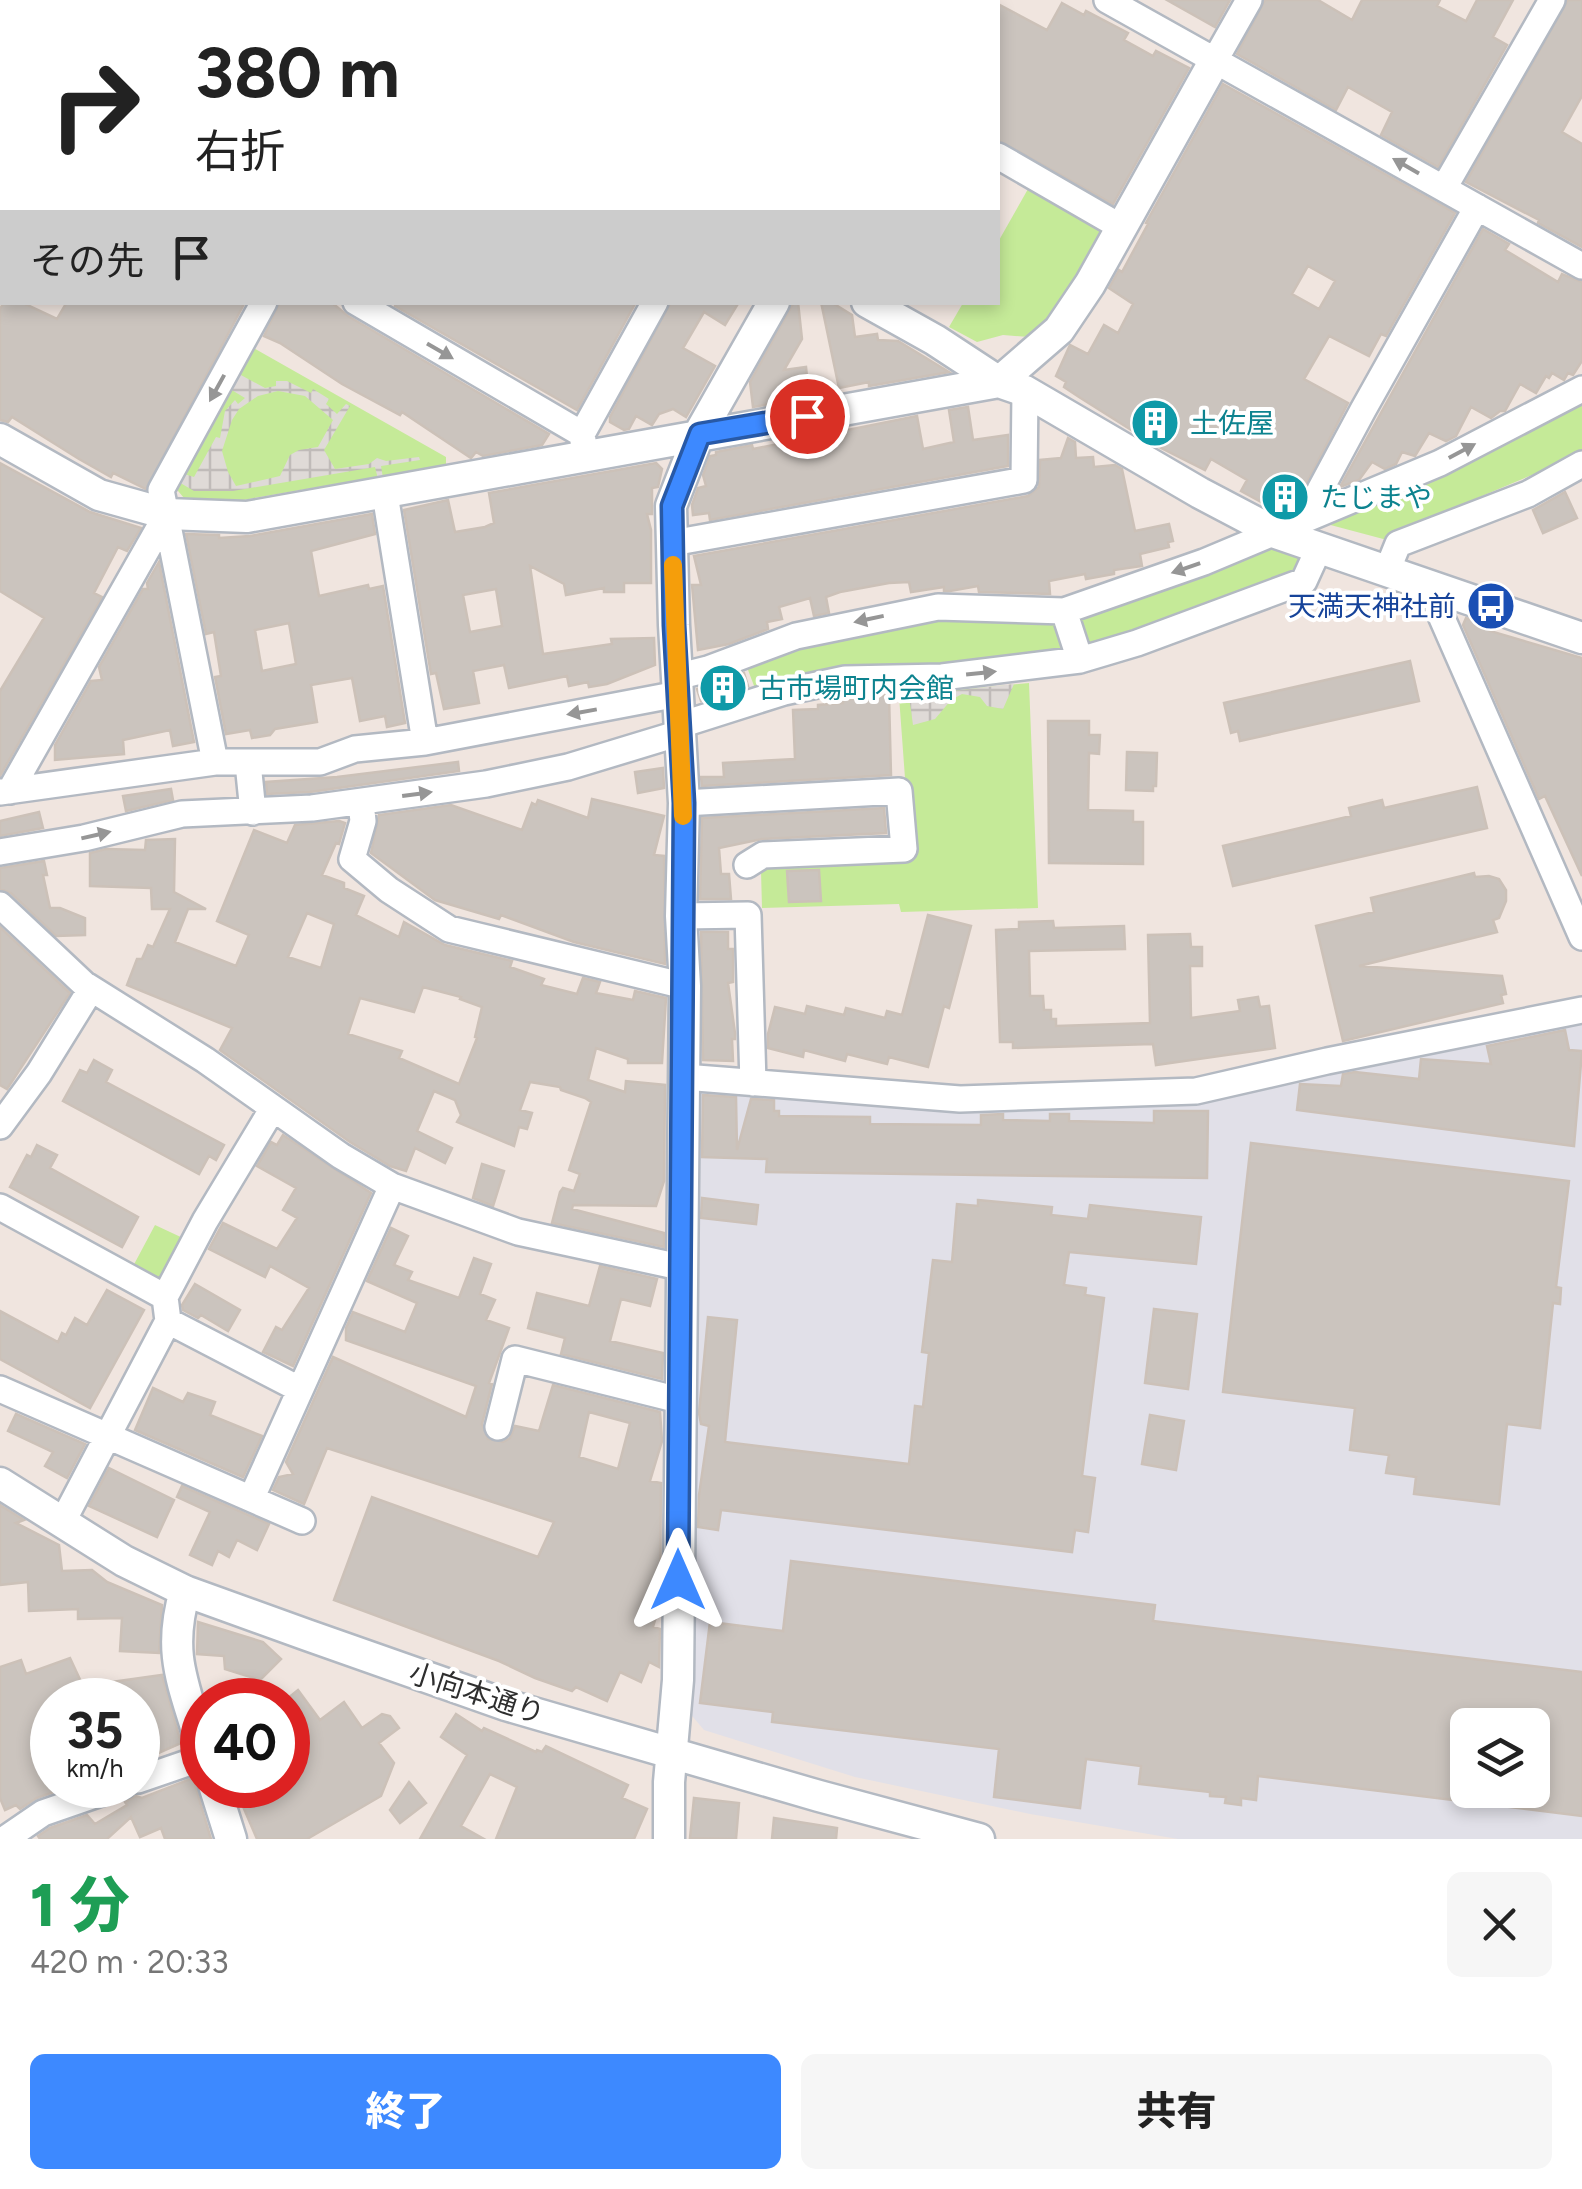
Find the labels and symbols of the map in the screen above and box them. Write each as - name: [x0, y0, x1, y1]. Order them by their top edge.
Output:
- one-way arrow: [1391, 158, 1420, 175]
- one-way arrow: [426, 342, 454, 360]
- one-way arrow: [208, 373, 225, 402]
- pin: [765, 374, 850, 459]
- building icon: 土佐屋: [1129, 397, 1181, 449]
- place label: 土佐屋: [1190, 406, 1274, 440]
- one-way arrow: [1447, 443, 1476, 460]
- building icon: たじまや: [1259, 471, 1311, 523]
- place label: たじまや: [1320, 480, 1432, 514]
- one-way arrow: [1170, 561, 1200, 576]
- bus stop icon: 天満天神社前: [1465, 580, 1517, 632]
- place label: 天満天神社前: [1288, 589, 1456, 623]
- one-way arrow: [853, 612, 884, 628]
- building icon: 古市場町内会館: [697, 662, 749, 714]
- one-way arrow: [965, 665, 997, 681]
- place label: 古市場町内会館: [758, 671, 954, 705]
- one-way arrow: [566, 705, 597, 720]
- one-way arrow: [402, 786, 434, 802]
- one-way arrow: [81, 827, 112, 842]
- position arrow: [626, 1528, 730, 1632]
- street label: 小向本通り: [405, 1655, 549, 1731]
- speed limit sign: 40: [180, 1678, 310, 1808]

